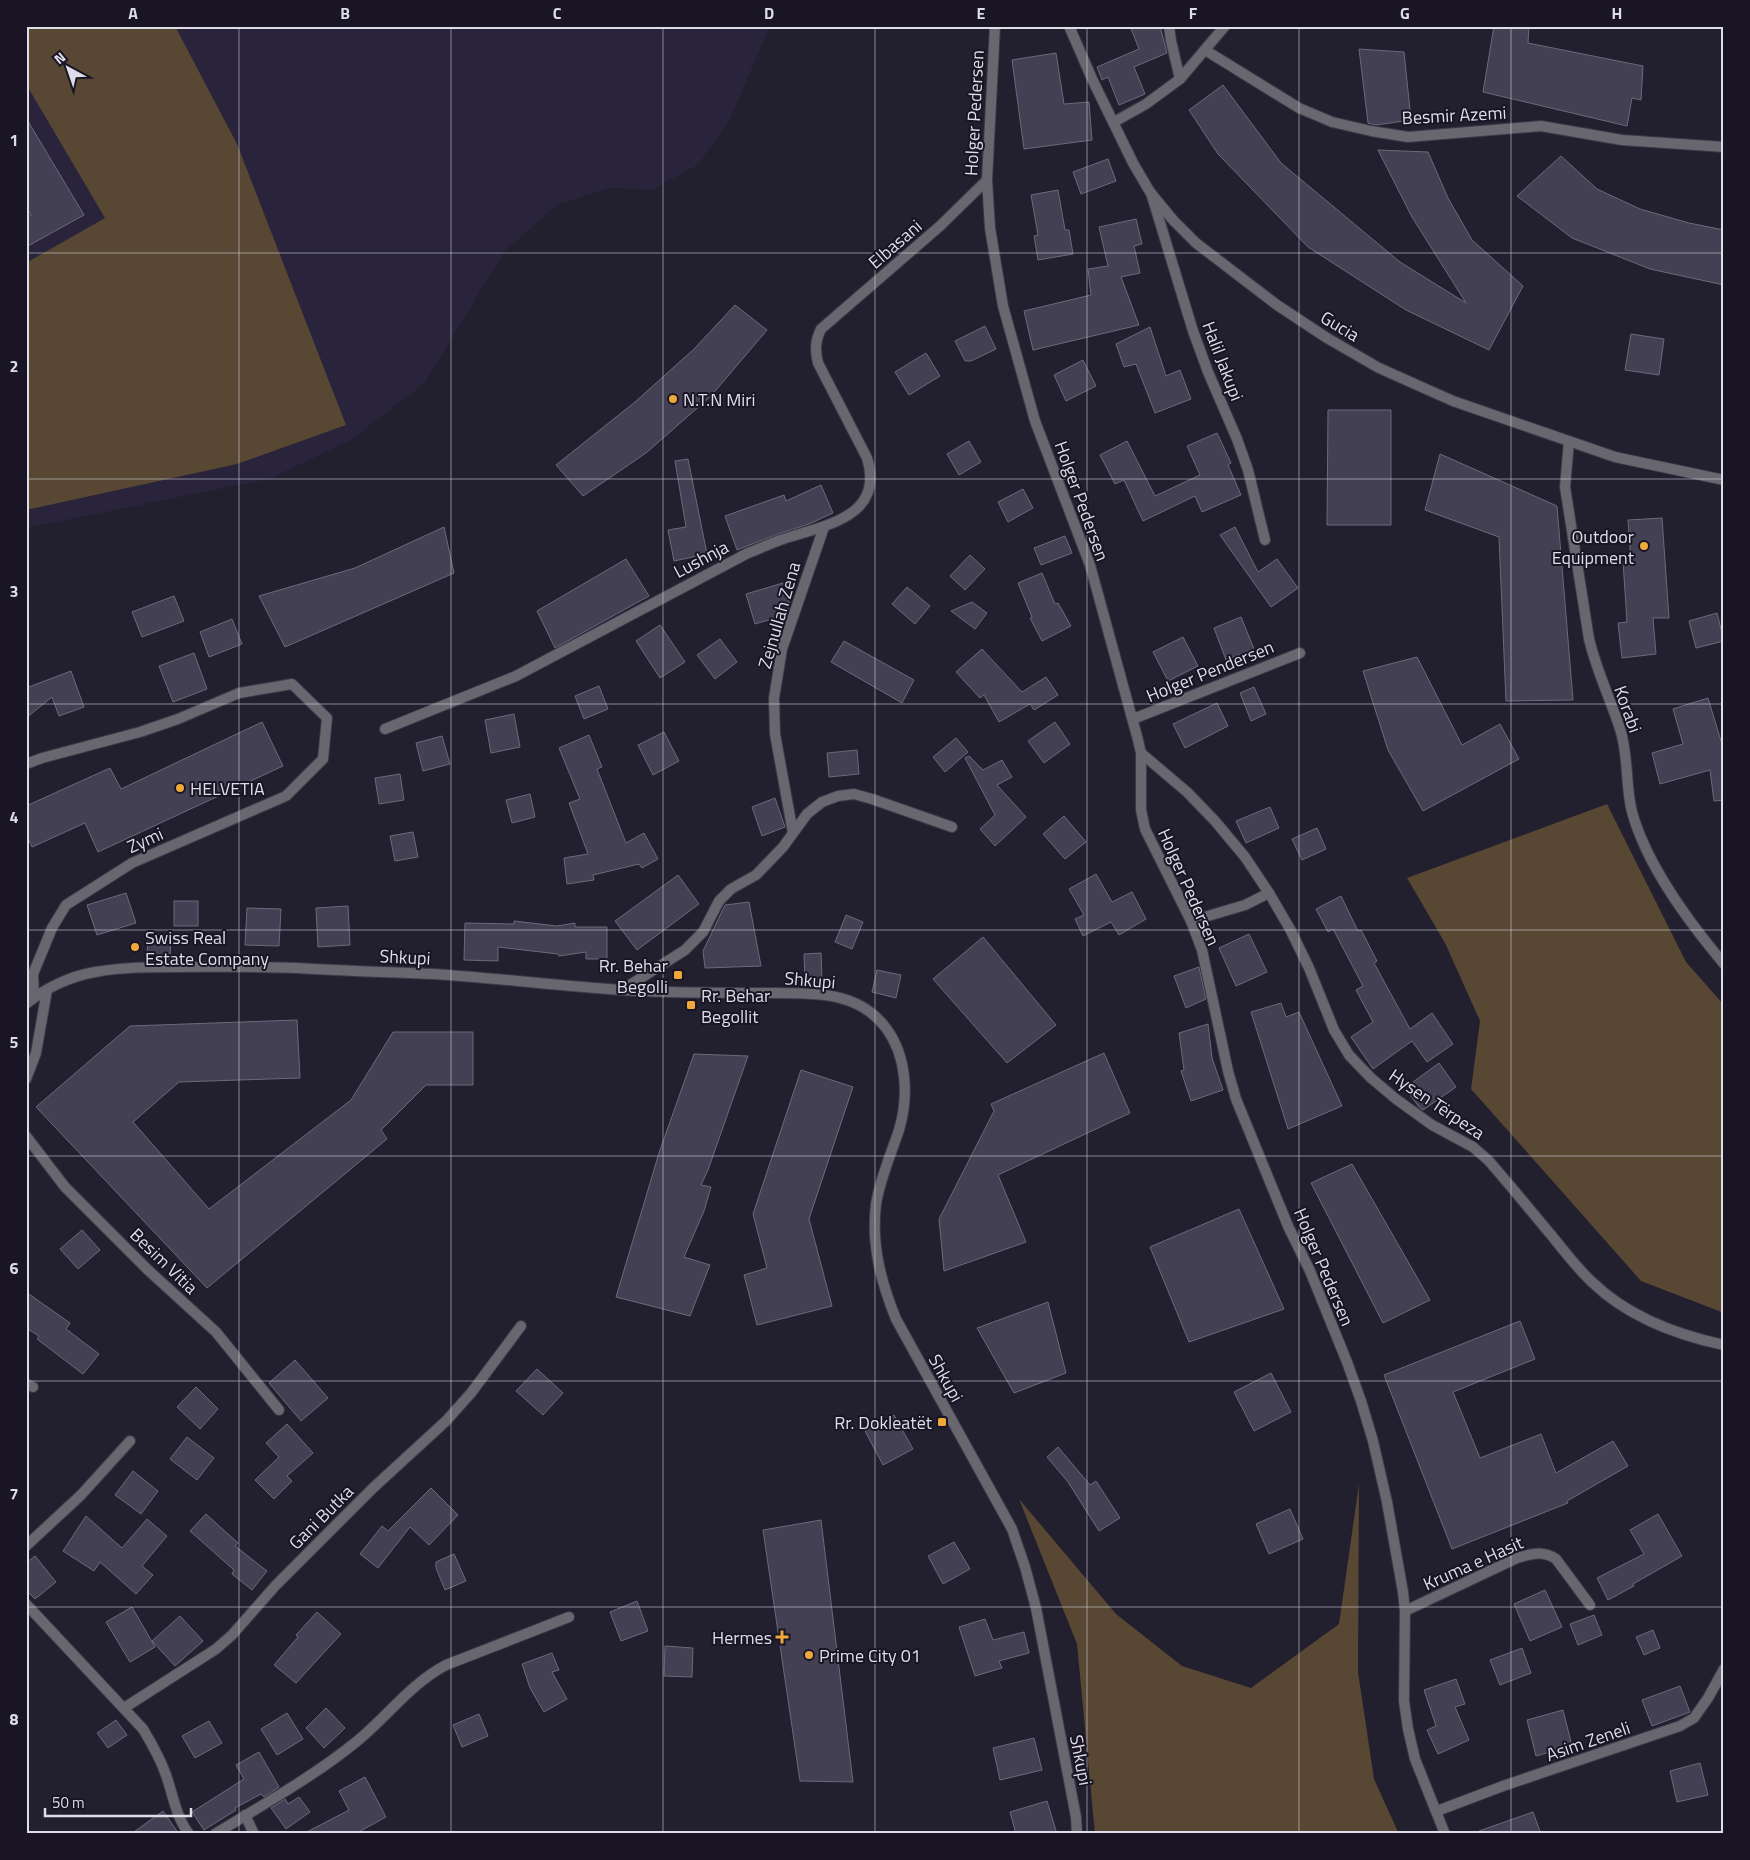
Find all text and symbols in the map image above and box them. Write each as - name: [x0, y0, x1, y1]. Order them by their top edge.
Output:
- text: A: [128, 1, 138, 25]
- text: B: [340, 1, 350, 25]
- text: C: [553, 1, 562, 25]
- text: D: [764, 1, 774, 25]
- text: E: [977, 1, 986, 25]
- text: F: [1189, 1, 1198, 25]
- text: G: [1400, 1, 1410, 25]
- text: H: [1612, 1, 1622, 25]
- north arrow: [42, 42, 92, 92]
- text: N: [49, 46, 70, 69]
- street label: Holger Pedersen: [957, 49, 991, 177]
- street label: Besmir Azemi: [1401, 99, 1507, 131]
- text: 1: [10, 128, 18, 152]
- street label: Elbasani: [862, 213, 928, 275]
- street label: Gucia: [1315, 304, 1365, 348]
- street label: Halil Jakupi: [1195, 317, 1251, 405]
- text: 2: [10, 354, 18, 378]
- place label: N.T.N Miri: [683, 386, 756, 413]
- marker: N.T.N Miri: [667, 393, 679, 405]
- street label: Holger Pedersen: [1048, 437, 1116, 565]
- place label: Outdoor Equipment: [1552, 523, 1635, 571]
- street label: Lushnja: [669, 533, 733, 585]
- marker: Outdoor Equipment: [1638, 540, 1650, 552]
- street label: Zejnullah Zena: [751, 558, 807, 672]
- text: 3: [10, 579, 18, 603]
- street label: Holger Pendersen: [1142, 633, 1278, 709]
- street label: Korabi: [1607, 682, 1649, 736]
- place label: HELVETIA: [190, 775, 265, 802]
- marker: HELVETIA: [174, 782, 186, 794]
- text: 4: [10, 805, 19, 829]
- street label: Zymi: [123, 820, 167, 860]
- street label: Holger Pedersen: [1151, 824, 1227, 950]
- place label: Swiss Real Estate Company: [145, 924, 269, 972]
- marker: Swiss Real Estate Company: [129, 941, 141, 953]
- street label: Shkupi: [379, 942, 431, 972]
- place label: Rr. Behar Begolli: [599, 952, 668, 1000]
- street label: Shkupi: [783, 964, 837, 996]
- marker: Rr. Behar Begolli: [672, 969, 684, 981]
- place label: Rr. Behar Begollit: [701, 982, 770, 1030]
- marker: Rr. Behar Begollit: [685, 999, 697, 1011]
- text: 5: [10, 1030, 19, 1054]
- street label: Hysen Tërpeza: [1384, 1062, 1490, 1146]
- street label: Holger Pedersen: [1287, 1204, 1361, 1330]
- street label: Besim Vitia: [124, 1222, 204, 1300]
- text: 6: [10, 1256, 19, 1280]
- street label: Shkupi: [922, 1349, 970, 1407]
- place label: Rr. Dokleatët: [834, 1409, 933, 1436]
- marker: Rr. Dokleatët: [936, 1416, 948, 1428]
- street label: Gani Butka: [282, 1478, 360, 1556]
- text: 7: [10, 1482, 18, 1506]
- street label: Kruma e Hasit: [1419, 1529, 1528, 1597]
- place label: Hermes: [712, 1624, 772, 1651]
- marker: Hermes: [776, 1631, 788, 1643]
- place label: Prime City 01: [819, 1642, 921, 1669]
- marker: Prime City 01: [803, 1649, 815, 1661]
- text: 8: [10, 1707, 19, 1731]
- street label: Asim Zeneli: [1542, 1714, 1634, 1768]
- street label: Shkupi: [1063, 1732, 1099, 1788]
- scale bar: [45, 1785, 191, 1817]
- text: 50 m: [52, 1791, 85, 1814]

